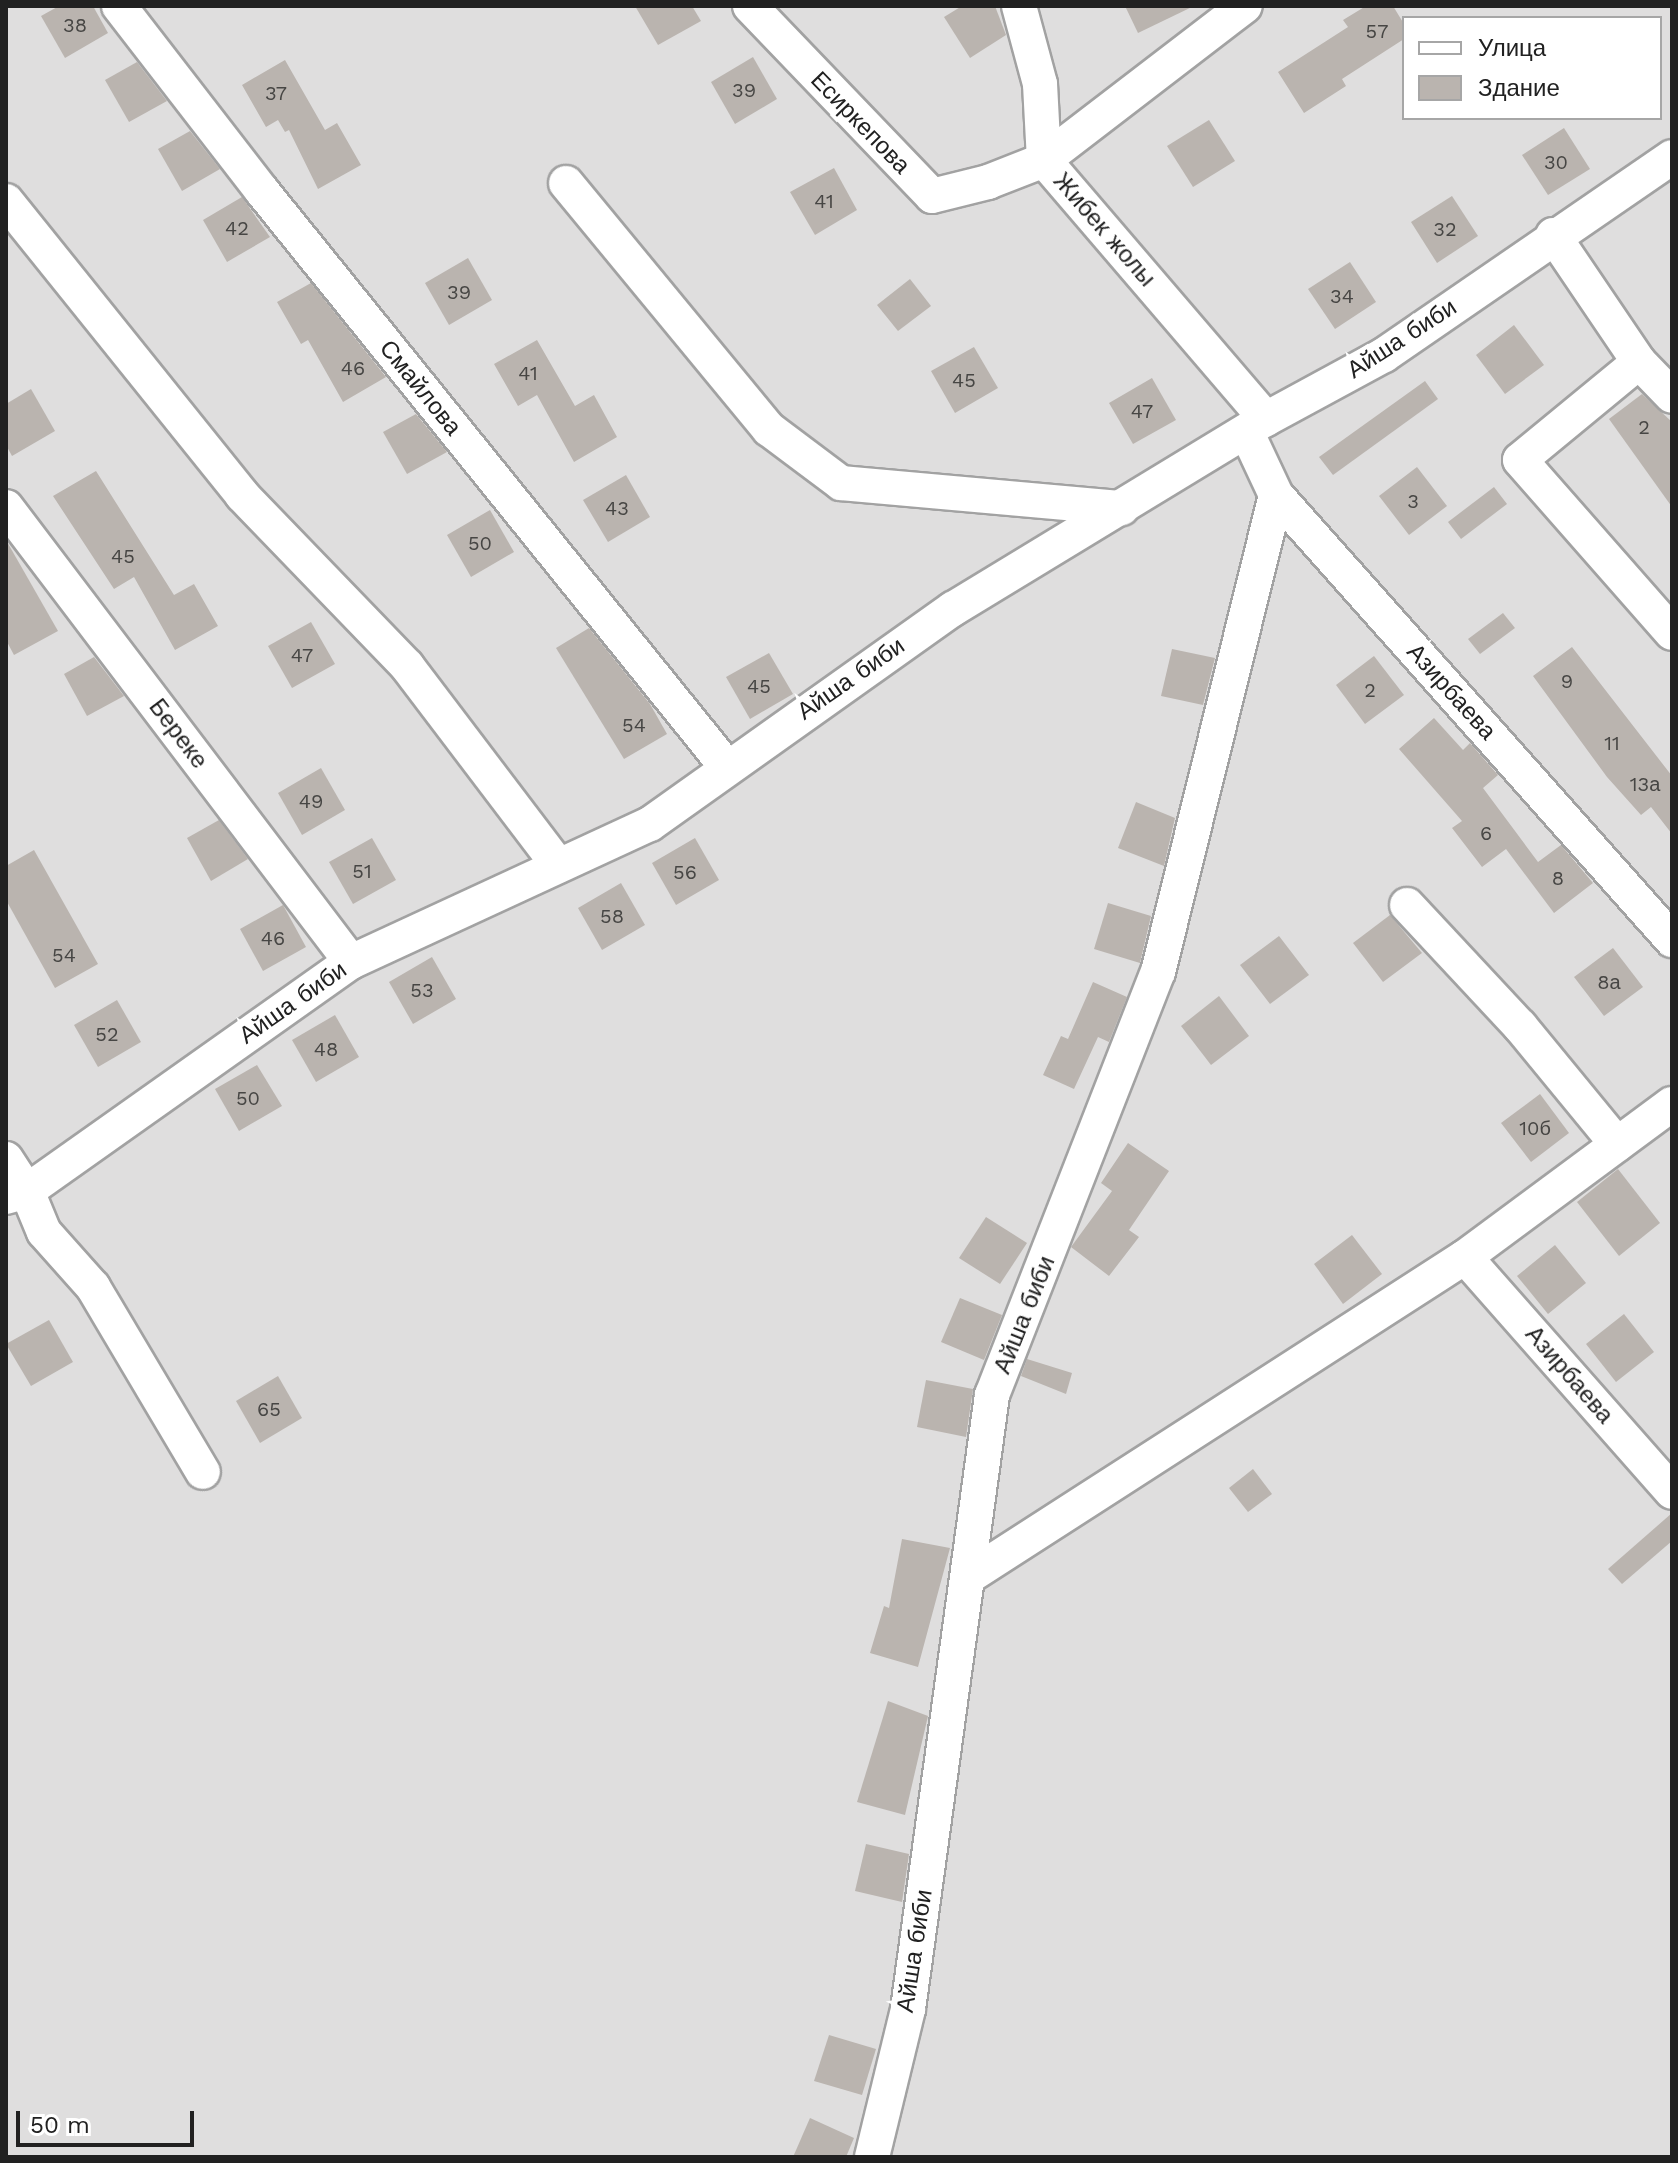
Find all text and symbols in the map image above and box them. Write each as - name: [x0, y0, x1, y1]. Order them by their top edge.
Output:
- house number: 38: [63, 13, 87, 37]
- legend: [1402, 16, 1662, 120]
- house number: 57: [1366, 19, 1388, 43]
- text: Улица: [1478, 34, 1546, 62]
- street label: Есиркепова: [804, 66, 916, 180]
- text: Здание: [1478, 74, 1560, 102]
- house number: 39: [732, 78, 756, 102]
- house number: 37: [265, 81, 287, 105]
- house number: 30: [1544, 150, 1568, 174]
- street label: Жибек жолы: [1047, 167, 1161, 293]
- house number: 41: [814, 189, 834, 213]
- house number: 42: [225, 216, 249, 240]
- house number: 32: [1433, 217, 1457, 241]
- house number: 39: [447, 280, 471, 304]
- house number: 34: [1330, 284, 1354, 308]
- street label: Айша биби: [1342, 293, 1462, 385]
- street label: Смайлова: [373, 335, 467, 441]
- house number: 46: [341, 356, 365, 380]
- house number: 41: [518, 361, 538, 385]
- house number: 45: [952, 368, 976, 392]
- house number: 47: [1131, 399, 1153, 423]
- house number: 2: [1638, 415, 1650, 439]
- house number: 3: [1407, 489, 1419, 513]
- house number: 43: [605, 496, 629, 520]
- house number: 50: [468, 531, 492, 555]
- house number: 45: [111, 544, 135, 568]
- street label: Айша биби: [792, 631, 910, 727]
- street label: Азирбаева: [1400, 638, 1502, 746]
- house number: 47: [291, 643, 313, 667]
- house number: 9: [1561, 669, 1573, 693]
- house number: 45: [747, 674, 771, 698]
- house number: 2: [1364, 678, 1376, 702]
- street label: Береке: [142, 693, 214, 775]
- house number: 54: [622, 713, 646, 737]
- house number: 11: [1604, 731, 1620, 755]
- house number: 13а: [1630, 772, 1660, 796]
- house number: 49: [299, 789, 323, 813]
- house number: 6: [1480, 821, 1492, 845]
- house number: 51: [352, 859, 372, 883]
- house number: 56: [673, 860, 697, 884]
- house number: 8: [1552, 866, 1564, 890]
- house number: 58: [600, 904, 624, 928]
- house number: 46: [261, 926, 285, 950]
- house number: 54: [52, 943, 76, 967]
- street label: Айша биби: [234, 955, 352, 1051]
- house number: 8а: [1597, 970, 1621, 994]
- house number: 53: [410, 978, 434, 1002]
- house number: 52: [95, 1022, 119, 1046]
- house number: 48: [314, 1037, 338, 1061]
- house number: 50: [236, 1086, 260, 1110]
- house number: 10б: [1519, 1116, 1551, 1140]
- street label: Айша биби: [988, 1252, 1062, 1378]
- street label: Азирбаева: [1519, 1320, 1619, 1430]
- house number: 65: [257, 1397, 281, 1421]
- street label: Айша биби: [891, 1887, 939, 2015]
- scale bar: [20, 2095, 198, 2145]
- text: 50 m: [30, 2111, 90, 2139]

